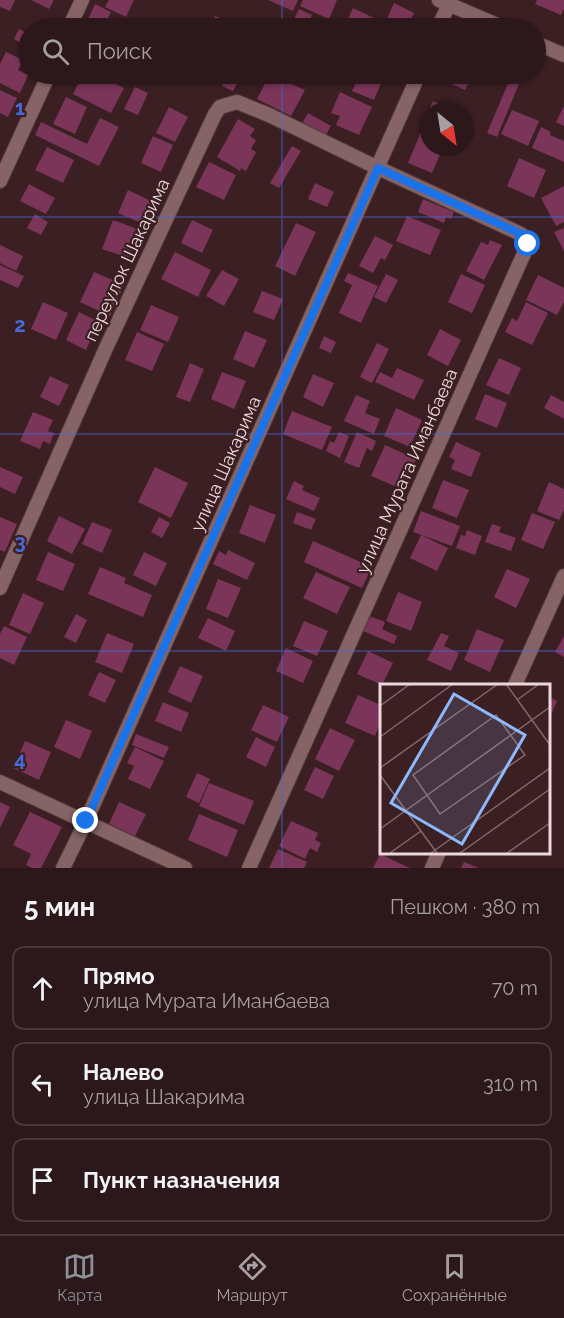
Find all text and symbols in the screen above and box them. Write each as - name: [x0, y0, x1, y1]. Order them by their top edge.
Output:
- search box: [18, 18, 546, 84]
- icon: search: [39, 35, 72, 68]
- text: Поиск: [87, 38, 152, 64]
- text: 1: [15, 96, 25, 120]
- north arrow: [420, 102, 474, 156]
- street label: переулок Шакарима: [80, 175, 173, 344]
- route start: [514, 230, 540, 256]
- text: 2: [14, 313, 26, 337]
- street label: улица Мурата Иманбаева: [352, 365, 461, 577]
- street label: улица Шакарима: [186, 393, 265, 535]
- text: 3: [14, 530, 26, 554]
- inset map: [380, 684, 549, 853]
- text: 4: [14, 747, 26, 771]
- route end: [72, 807, 98, 833]
- text: 5 мин: [24, 892, 95, 922]
- text: Пешком · 380 m: [390, 895, 540, 919]
- text: Прямо: [83, 963, 155, 989]
- icon: ahead: [26, 972, 59, 1005]
- text: 70 m: [492, 976, 538, 1000]
- text: улица Мурата Иманбаева: [83, 989, 330, 1013]
- text: Налево: [83, 1059, 164, 1085]
- icon: left: [26, 1068, 59, 1101]
- text: 310 m: [483, 1072, 538, 1096]
- text: улица Шакарима: [83, 1085, 245, 1109]
- icon: arrive: [26, 1164, 59, 1197]
- text: Пункт назначения: [83, 1167, 280, 1193]
- tab: Карта: [57, 1250, 102, 1305]
- tab: Маршрут: [217, 1250, 288, 1305]
- tab: Сохранённые: [402, 1250, 507, 1305]

